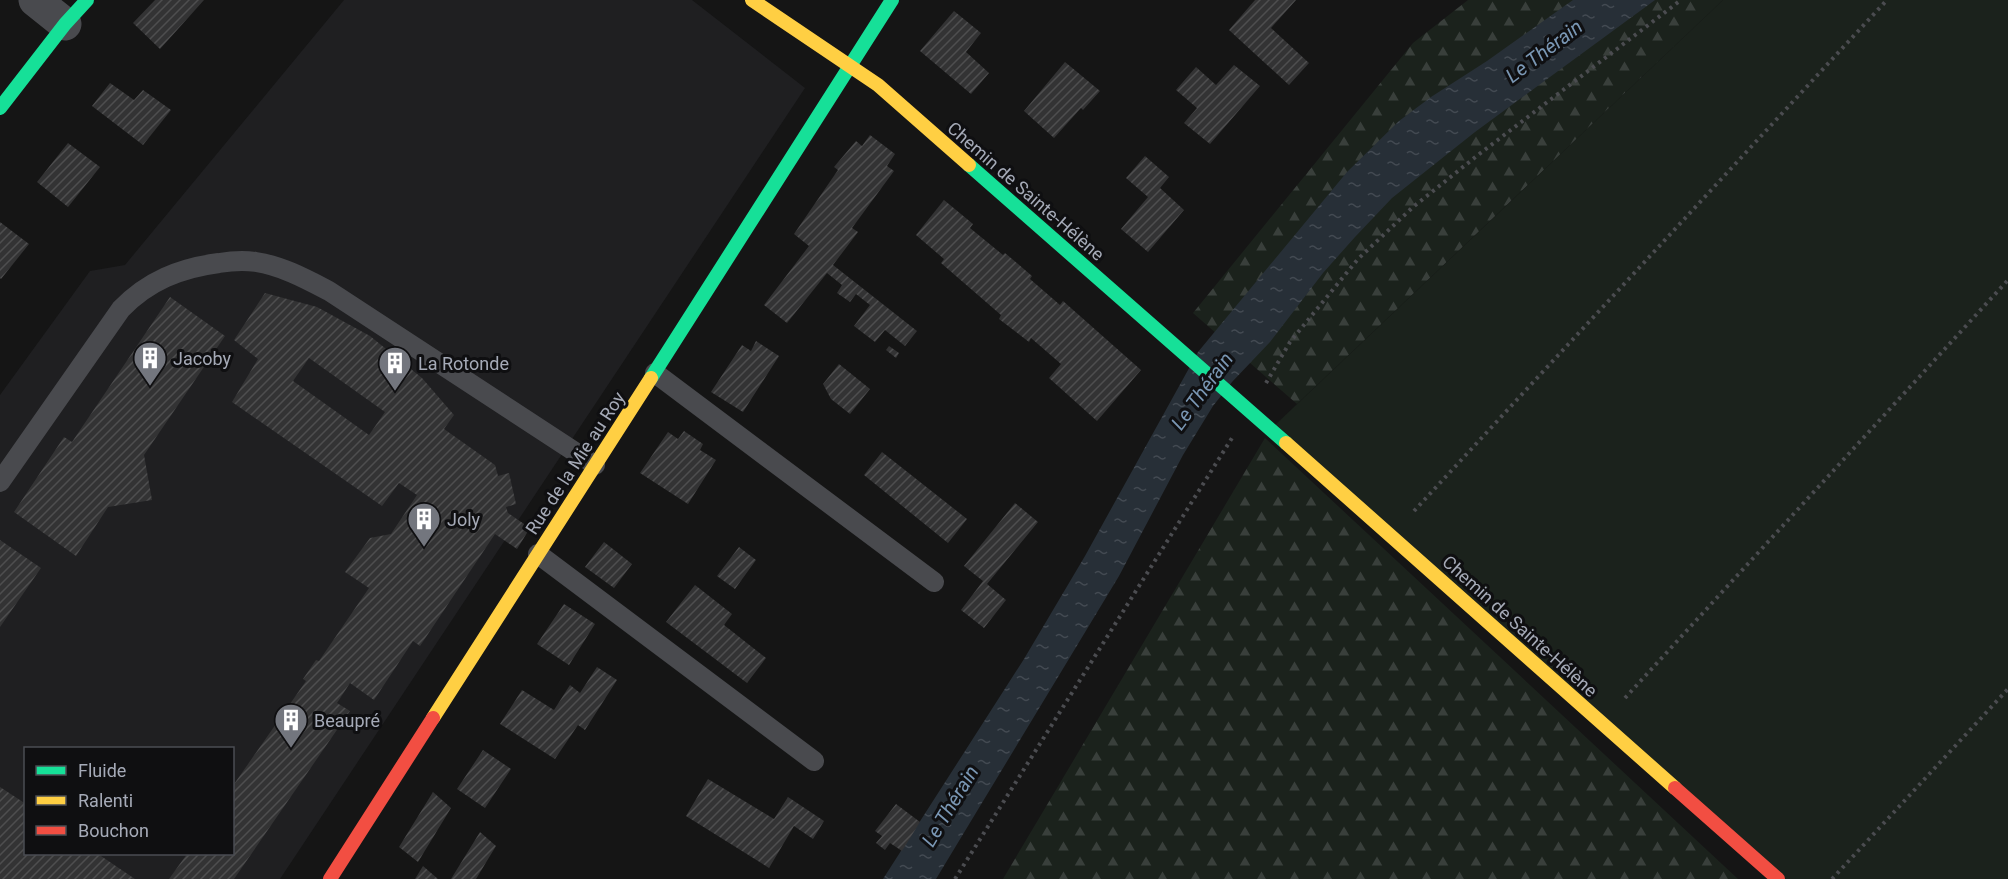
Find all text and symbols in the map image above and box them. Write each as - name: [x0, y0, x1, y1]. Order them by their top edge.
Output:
- water label: Le Thérain: [1501, 14, 1587, 88]
- street label: Chemin de Sainte-Hélène: [943, 117, 1109, 265]
- building icon: Jacoby: [132, 340, 168, 387]
- building icon: La Rotonde: [377, 345, 413, 392]
- place label: Jacoby: [173, 348, 231, 369]
- water label: Le Thérain: [1166, 348, 1238, 434]
- place label: La Rotonde: [418, 353, 509, 374]
- street label: Rue de la Mie au Roy: [521, 387, 629, 538]
- building icon: Joly: [406, 501, 442, 548]
- place label: Joly: [447, 509, 481, 530]
- street label: Chemin de Sainte-Hélène: [1438, 551, 1602, 701]
- building icon: Beaupré: [273, 702, 309, 749]
- place label: Beaupré: [314, 710, 380, 731]
- legend: [24, 747, 234, 855]
- text: Fluide: [78, 760, 126, 781]
- water label: Le Thérain: [917, 761, 983, 851]
- text: Ralenti: [78, 790, 133, 811]
- text: Bouchon: [78, 820, 149, 841]

